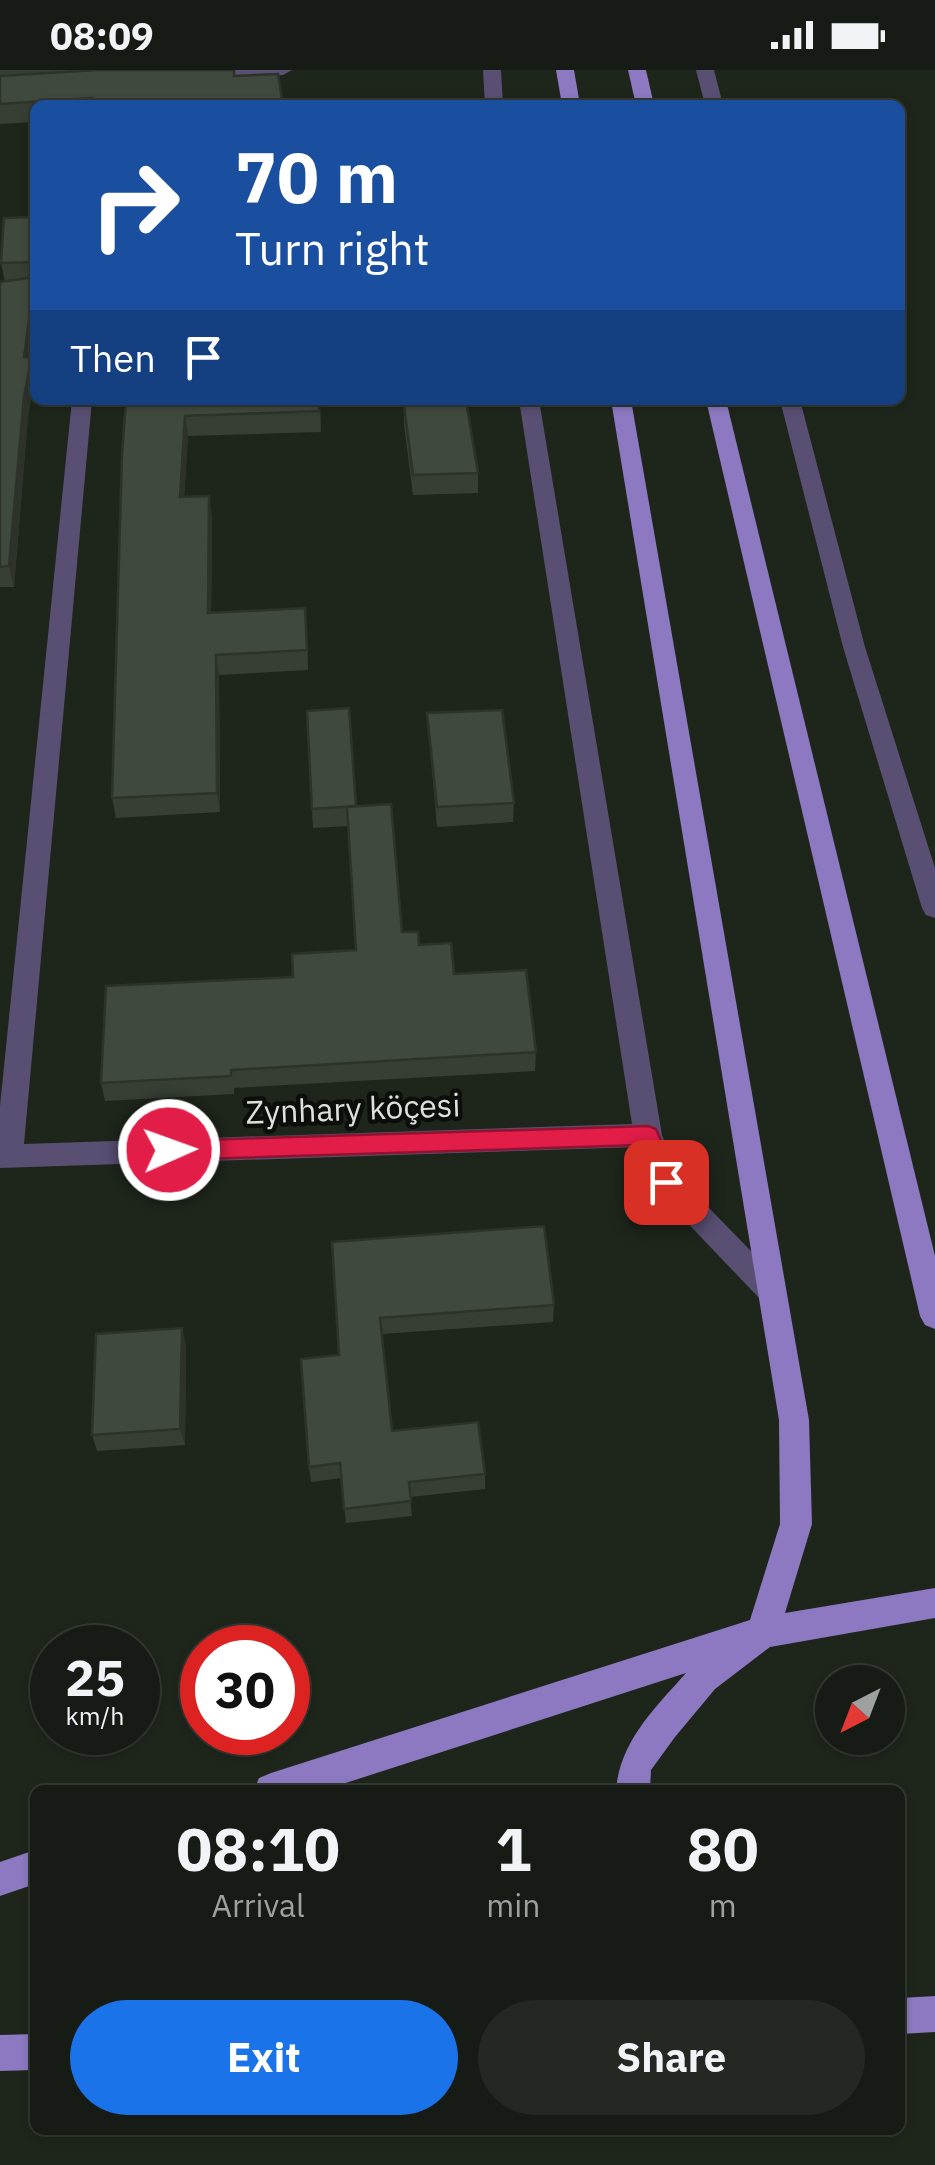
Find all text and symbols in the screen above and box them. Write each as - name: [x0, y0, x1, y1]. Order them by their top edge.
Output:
- text: 08:09: [50, 11, 154, 60]
- text: 70 m: [235, 131, 398, 222]
- icon: right: [70, 140, 200, 270]
- text: Turn right: [235, 219, 430, 277]
- icon: arrive: [176, 330, 231, 385]
- text: Then: [70, 333, 156, 382]
- street label: Zynhary köçesi: [245, 1083, 461, 1133]
- position arrow: [117, 1098, 221, 1202]
- pin: [624, 1140, 709, 1225]
- icon: arrive: [639, 1155, 694, 1210]
- speed limit sign: 30: [180, 1625, 310, 1755]
- text: 25: [65, 1645, 125, 1710]
- north arrow: [815, 1665, 905, 1755]
- map controls: [815, 1665, 905, 1755]
- text: km/h: [66, 1699, 124, 1732]
- text: 08:10: [176, 1809, 340, 1888]
- text: 1: [495, 1809, 531, 1888]
- text: 80: [687, 1809, 759, 1888]
- text: Arrival: [212, 1884, 305, 1926]
- text: min: [486, 1884, 540, 1926]
- text: m: [709, 1884, 737, 1926]
- button: Exit: [70, 2000, 458, 2115]
- button: Share: [478, 2000, 865, 2115]

